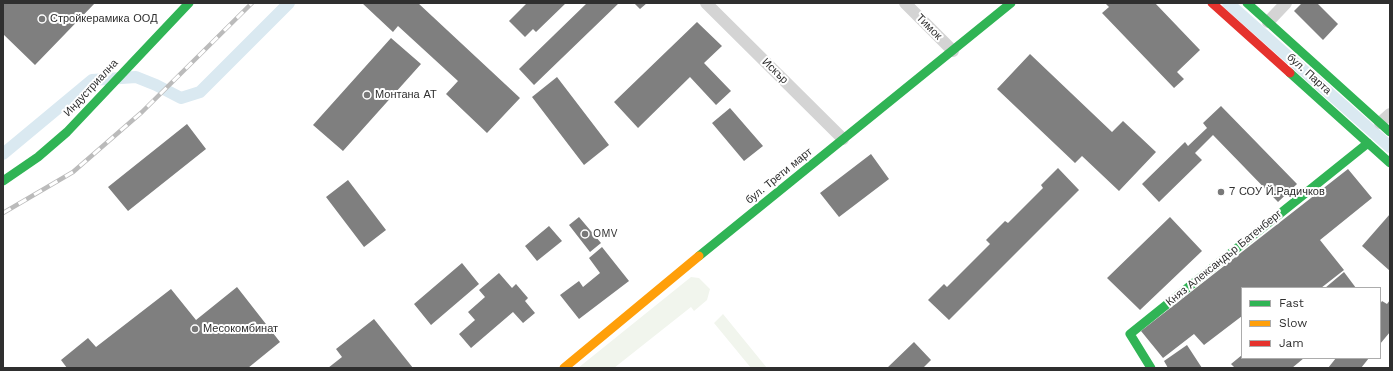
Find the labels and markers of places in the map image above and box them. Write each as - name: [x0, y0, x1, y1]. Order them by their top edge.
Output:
- place label: Стройкерамика ООД: [50, 12, 158, 26]
- marker: Стройкерамика ООД: [37, 14, 47, 24]
- place label: Монтана АТ: [375, 88, 437, 102]
- marker: Монтана АТ: [362, 90, 372, 100]
- place label: 7 СОУ Й.Радичков: [1229, 185, 1325, 199]
- marker: 7 СОУ Й.Радичков: [1216, 187, 1226, 197]
- place label: OMV: [593, 227, 618, 241]
- marker: OMV: [580, 229, 590, 239]
- place label: Месокомбинат: [203, 322, 278, 336]
- marker: Месокомбинат: [190, 324, 200, 334]

